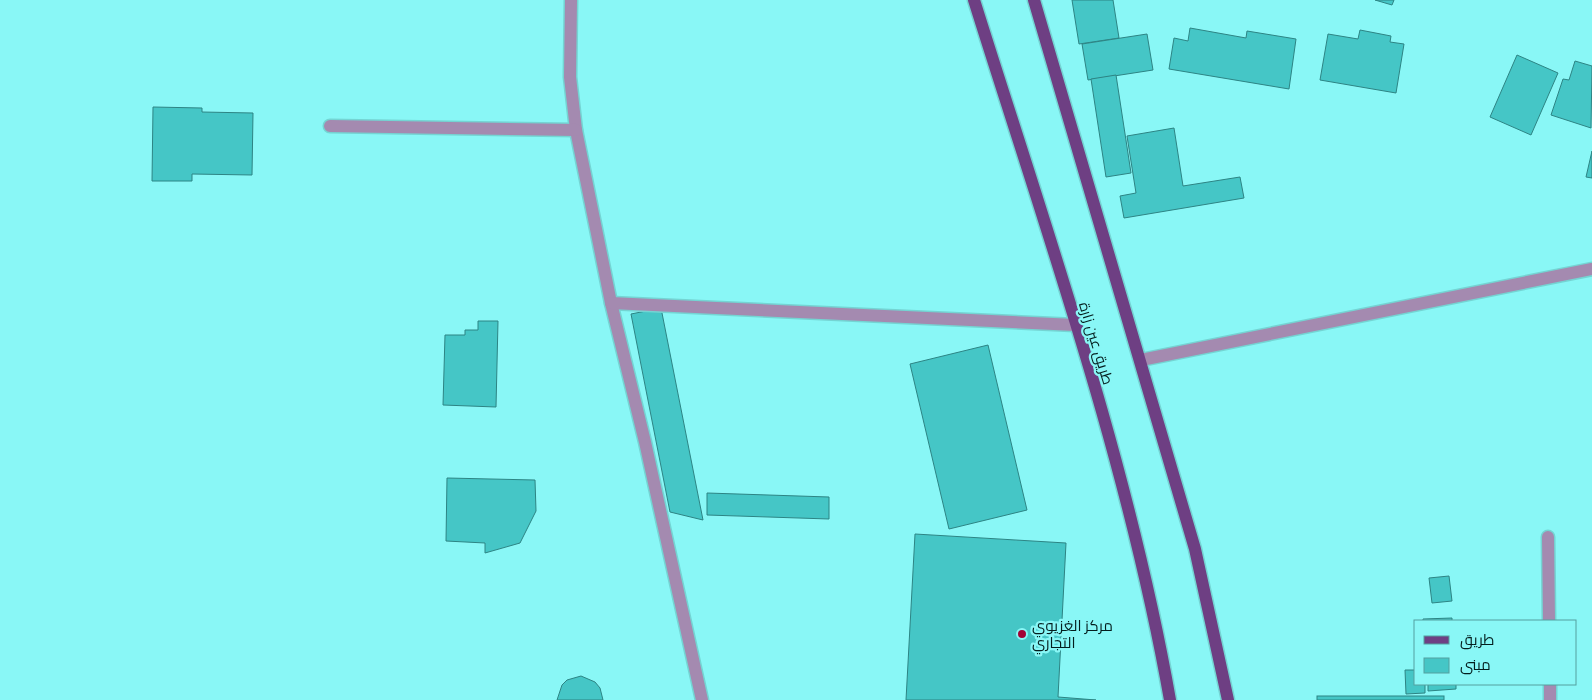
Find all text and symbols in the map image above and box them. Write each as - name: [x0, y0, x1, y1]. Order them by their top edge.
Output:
- street label: طريق عين زارة: [1074, 300, 1118, 387]
- place label: مركز الغزيوي التجاري: [1032, 616, 1113, 655]
- legend: [1414, 620, 1577, 685]
- marker: مركز الغزيوي التجاري: [1016, 628, 1028, 640]
- text: طريق: [1460, 630, 1494, 650]
- text: مبنى: [1460, 655, 1491, 675]

